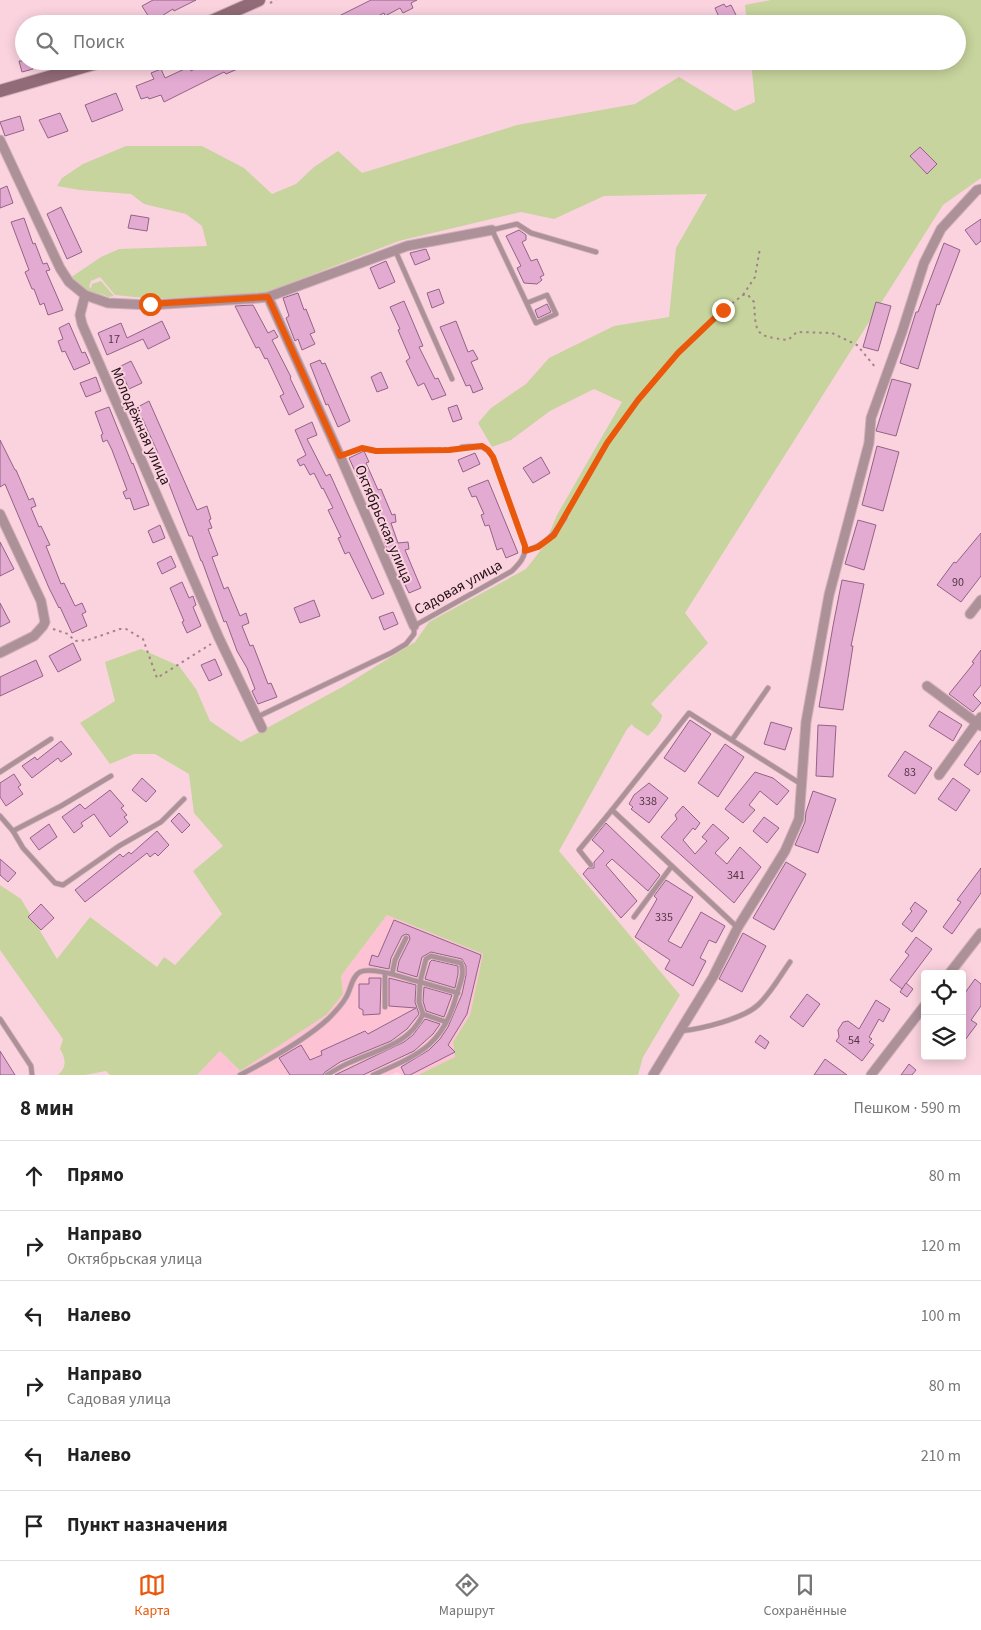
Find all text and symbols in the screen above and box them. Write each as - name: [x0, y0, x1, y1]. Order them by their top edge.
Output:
- search box: [15, 15, 966, 70]
- icon: search: [33, 29, 61, 57]
- text: Поиск: [73, 29, 124, 56]
- route start: [139, 293, 162, 316]
- route end: [712, 299, 735, 322]
- house number: 17: [108, 331, 120, 348]
- street label: Молодёжная улица: [105, 364, 176, 488]
- street label: Октябрьская улица: [349, 462, 418, 587]
- street label: Садовая улица: [411, 555, 506, 620]
- house number: 90: [952, 574, 964, 591]
- house number: 83: [904, 764, 916, 781]
- house number: 338: [639, 793, 657, 810]
- house number: 341: [727, 867, 745, 884]
- house number: 335: [655, 909, 673, 926]
- map controls: [921, 970, 966, 1060]
- button: locate: [921, 970, 966, 1015]
- button: layers: [921, 1015, 966, 1060]
- house number: 54: [848, 1032, 860, 1049]
- text: 8 мин: [20, 1093, 74, 1123]
- text: Пешком · 590 m: [854, 1097, 961, 1119]
- icon: ahead: [20, 1162, 48, 1190]
- text: Прямо: [67, 1162, 124, 1189]
- text: 80 m: [929, 1165, 961, 1187]
- text: Направо: [67, 1221, 142, 1248]
- icon: right: [20, 1232, 48, 1260]
- text: 120 m: [921, 1235, 961, 1257]
- text: Октябрьская улица: [67, 1248, 202, 1270]
- icon: left: [20, 1302, 48, 1330]
- text: Налево: [67, 1302, 131, 1329]
- text: 100 m: [921, 1305, 961, 1327]
- text: Направо: [67, 1361, 142, 1388]
- icon: right: [20, 1372, 48, 1400]
- text: 80 m: [929, 1375, 961, 1397]
- text: Садовая улица: [67, 1388, 171, 1410]
- icon: left: [20, 1442, 48, 1470]
- text: Налево: [67, 1442, 131, 1469]
- text: 210 m: [921, 1445, 961, 1467]
- icon: arrive: [20, 1512, 48, 1540]
- text: Пункт назначения: [67, 1512, 228, 1539]
- tab: Карта: [134, 1571, 170, 1621]
- tab: Маршрут: [439, 1571, 495, 1621]
- tab: Сохранённые: [764, 1571, 847, 1621]

